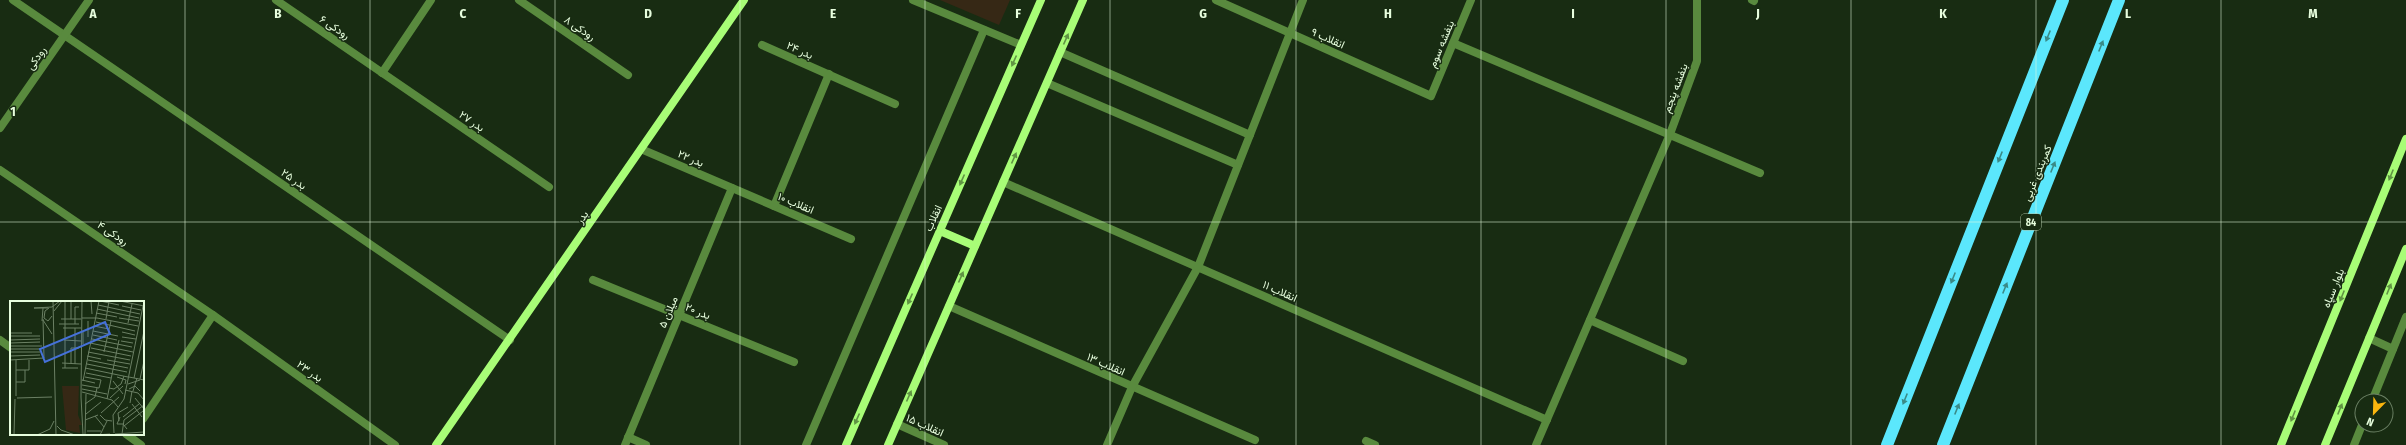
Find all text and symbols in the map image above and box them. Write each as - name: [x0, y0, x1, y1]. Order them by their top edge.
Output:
- text: A: [88, 6, 97, 21]
- text: B: [274, 6, 282, 21]
- text: C: [460, 6, 467, 21]
- text: D: [644, 6, 652, 21]
- text: E: [830, 6, 836, 21]
- text: F: [1015, 6, 1021, 21]
- text: G: [1199, 6, 1207, 21]
- text: H: [1384, 6, 1392, 21]
- text: I: [1571, 6, 1575, 21]
- text: J: [1755, 6, 1760, 21]
- text: K: [1939, 6, 1947, 21]
- text: L: [2125, 6, 2131, 21]
- text: M: [2308, 6, 2318, 21]
- street label: رودکی ۶: [317, 13, 352, 42]
- street label: رودکی ۸: [562, 13, 598, 44]
- street label: بنفشه سوم: [1426, 19, 1458, 70]
- street label: انقلاب ۹: [1309, 25, 1347, 52]
- one-way arrow: [2045, 31, 2051, 43]
- one-way arrow: [1063, 34, 1069, 45]
- street label: بدر ۲۴: [785, 39, 815, 62]
- one-way arrow: [2098, 41, 2104, 52]
- street label: رودکی: [24, 44, 49, 73]
- one-way arrow: [1011, 56, 1017, 67]
- street label: بنفشه پنجم: [1660, 62, 1692, 115]
- text: 1: [10, 104, 16, 119]
- street label: بدر ۲۷: [457, 108, 487, 135]
- street label: کمربندی غربی: [2020, 143, 2055, 203]
- street label: بدر ۲۲: [676, 147, 706, 170]
- one-way arrow: [1011, 152, 1017, 164]
- one-way arrow: [1997, 152, 2003, 164]
- one-way arrow: [2050, 162, 2056, 173]
- street label: بدر ۲۵: [279, 166, 309, 193]
- one-way arrow: [2387, 170, 2393, 182]
- one-way arrow: [959, 175, 965, 186]
- street label: انقلاب ۱۰: [776, 190, 816, 217]
- street label: انقلاب: [922, 203, 945, 233]
- street label: بدر: [573, 208, 591, 227]
- road number: 84: [2021, 214, 2041, 230]
- street label: رودکی ۴: [95, 218, 131, 249]
- street label: بلوار سپاه: [2320, 267, 2348, 310]
- one-way arrow: [958, 272, 964, 283]
- one-way arrow: [1949, 273, 1955, 285]
- street label: انقلاب ۱۱: [1261, 278, 1299, 305]
- one-way arrow: [2002, 282, 2008, 293]
- one-way arrow: [2387, 282, 2393, 294]
- one-way arrow: [2338, 290, 2344, 302]
- street label: میلان ۵: [656, 294, 681, 330]
- one-way arrow: [906, 294, 912, 306]
- inset map: [10, 301, 144, 435]
- street label: بدر ۲۰: [683, 301, 712, 322]
- street label: انقلاب ۱۳: [1085, 350, 1127, 379]
- street label: بدر ۲۳: [294, 358, 325, 385]
- one-way arrow: [906, 391, 912, 402]
- one-way arrow: [1901, 393, 1907, 405]
- north arrow: [2354, 393, 2394, 433]
- one-way arrow: [1955, 402, 1961, 414]
- one-way arrow: [2337, 402, 2343, 414]
- one-way arrow: [2289, 410, 2295, 422]
- street label: انقلاب ۱۵: [904, 411, 946, 439]
- one-way arrow: [854, 413, 860, 425]
- text: N: [2365, 414, 2376, 429]

